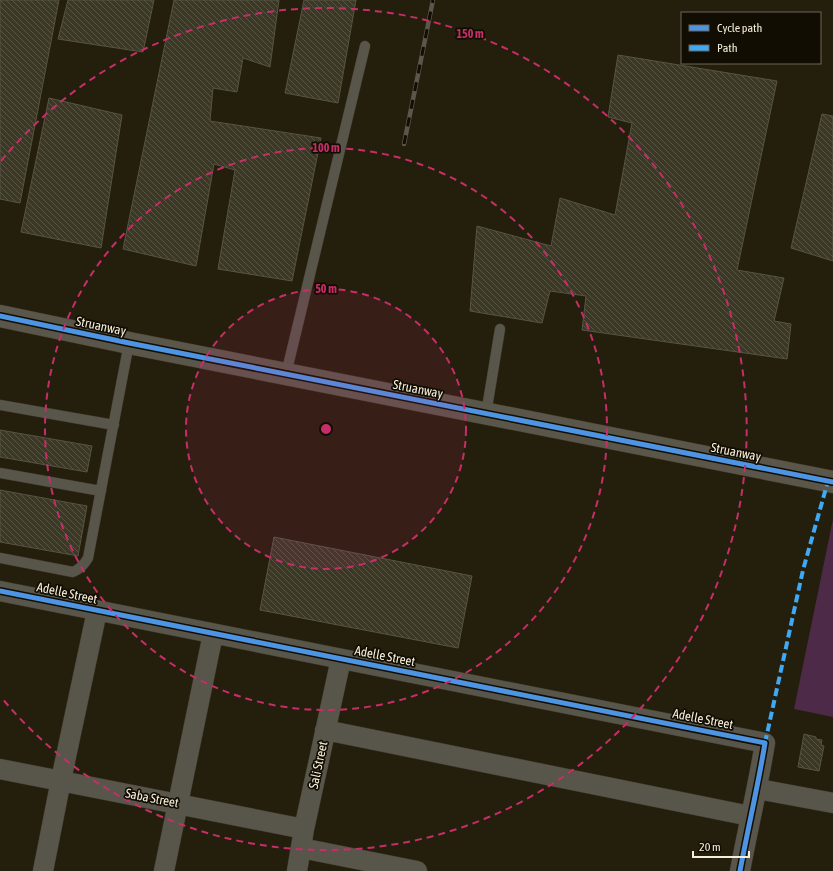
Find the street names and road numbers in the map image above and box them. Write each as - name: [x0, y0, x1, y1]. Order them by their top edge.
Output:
- street label: Struanway: [75, 313, 128, 339]
- street label: Struanway: [392, 377, 445, 401]
- street label: Struanway: [710, 440, 763, 464]
- street label: Adelle Street: [35, 579, 99, 607]
- street label: Adelle Street: [353, 643, 417, 669]
- street label: Adelle Street: [671, 706, 735, 732]
- street label: Sali Street: [306, 740, 330, 790]
- street label: Saba Street: [124, 785, 180, 811]

